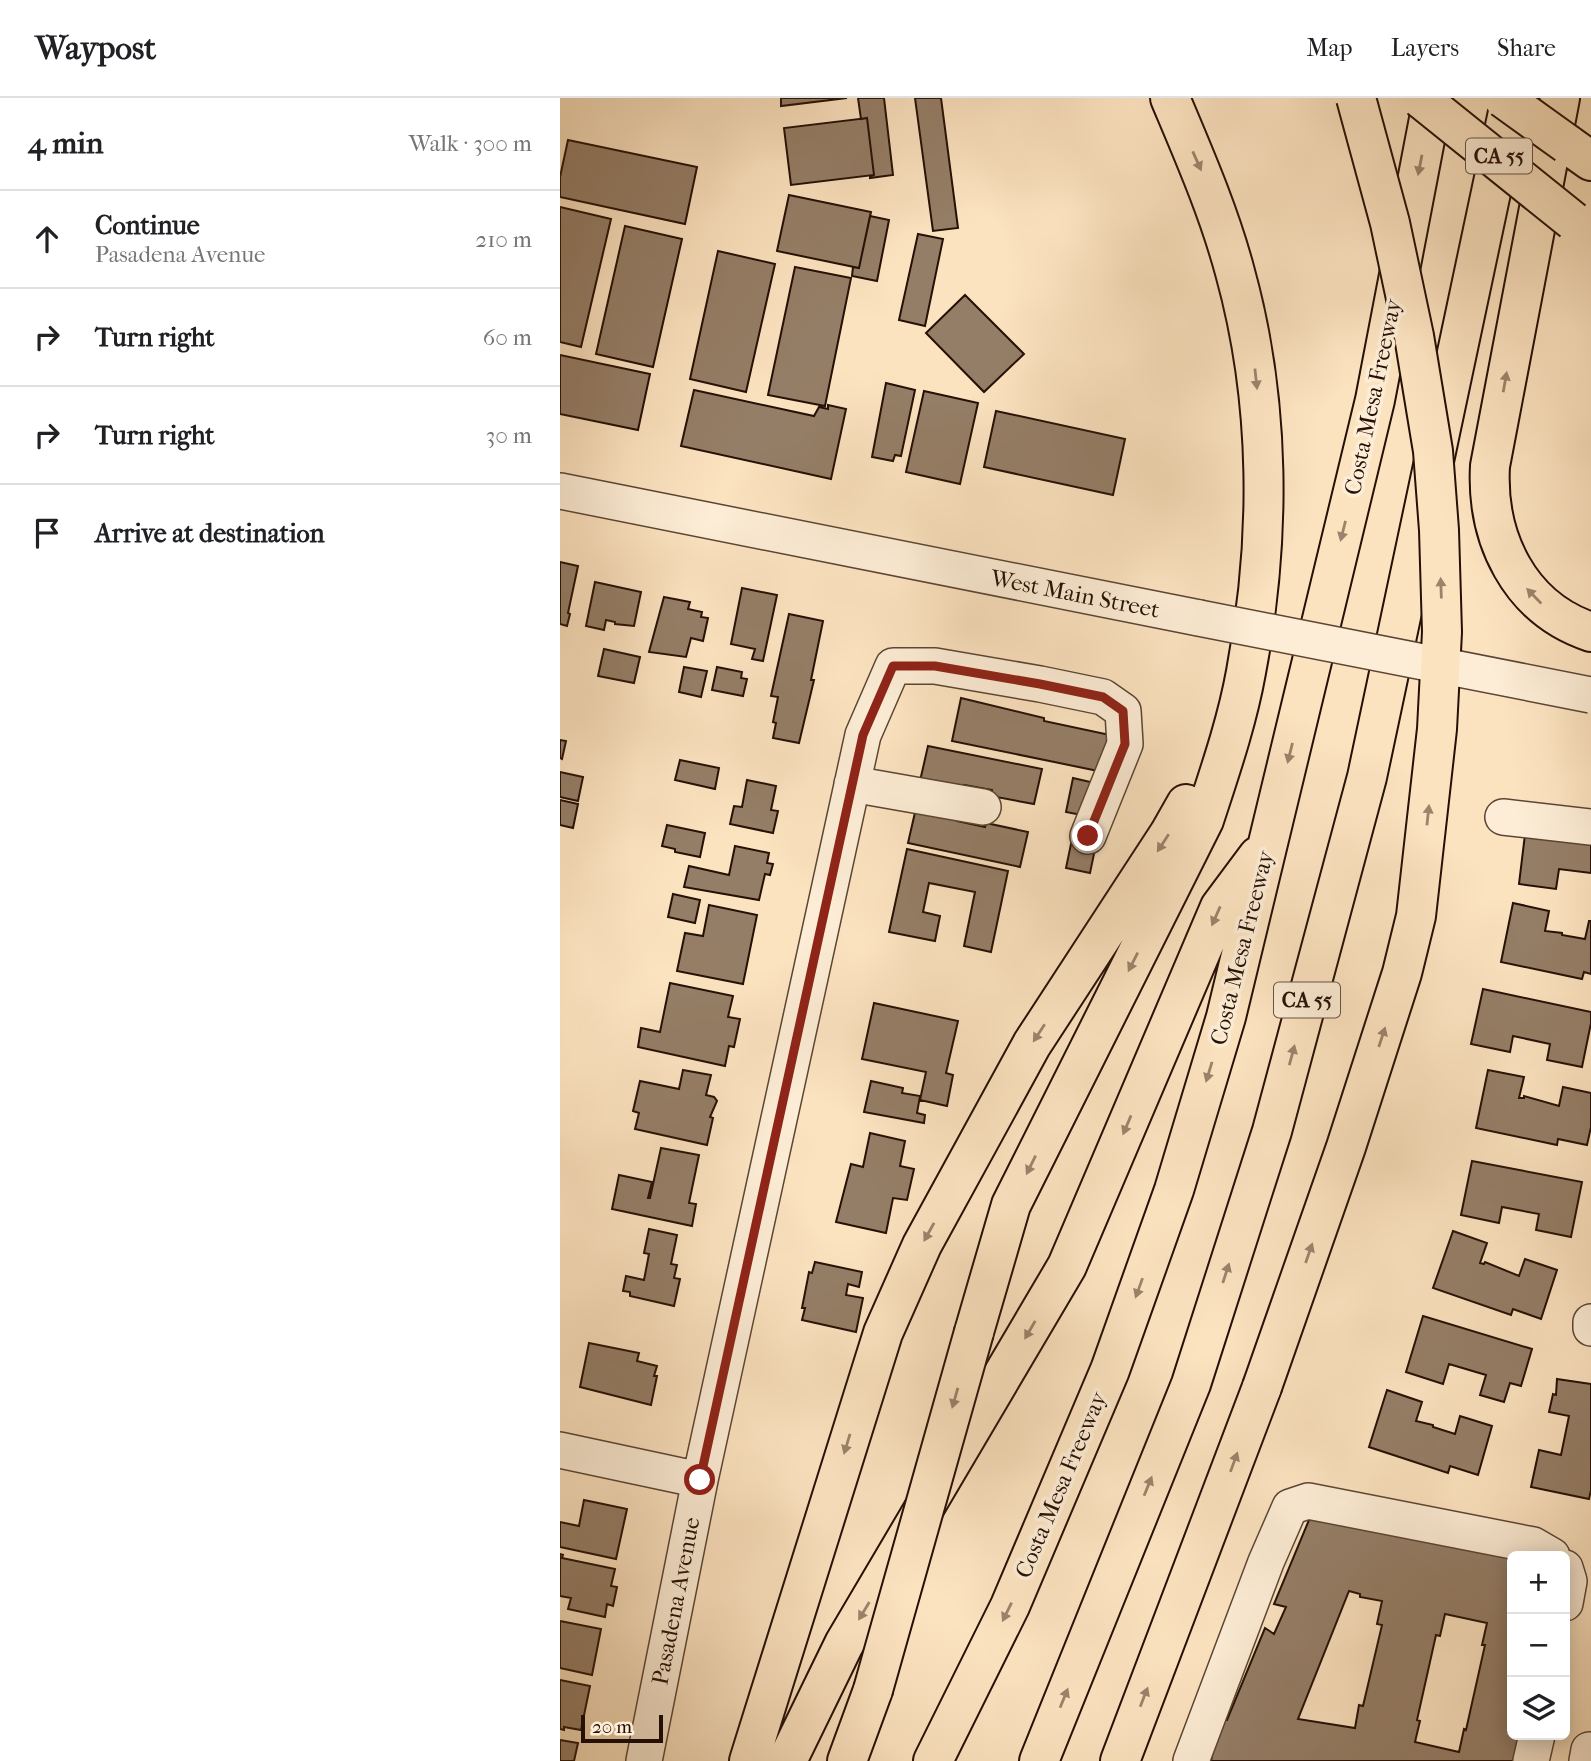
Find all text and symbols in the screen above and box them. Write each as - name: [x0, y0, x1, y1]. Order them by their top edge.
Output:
- text: Waypost: [35, 29, 156, 68]
- text: Map: [1307, 34, 1353, 62]
- text: Layers: [1391, 34, 1459, 62]
- text: Share: [1497, 34, 1556, 62]
- text: 4 min: [28, 126, 103, 161]
- text: Walk · 300 m: [409, 130, 532, 157]
- road number: CA 55: [1466, 139, 1532, 174]
- one-way arrow: [1192, 150, 1203, 171]
- one-way arrow: [1415, 154, 1426, 176]
- text: Continue: [95, 210, 200, 241]
- icon: ahead: [28, 220, 66, 258]
- text: 210 m: [475, 226, 532, 253]
- text: Pasadena Avenue: [95, 241, 265, 268]
- street label: Costa Mesa Freeway: [1339, 296, 1407, 497]
- icon: right: [28, 318, 66, 356]
- text: Turn right: [95, 322, 215, 353]
- text: 60 m: [483, 324, 532, 351]
- one-way arrow: [1251, 369, 1262, 391]
- one-way arrow: [1500, 371, 1511, 393]
- icon: right: [28, 416, 66, 454]
- text: Turn right: [95, 420, 215, 451]
- text: 30 m: [486, 422, 532, 449]
- icon: arrive: [28, 514, 66, 552]
- text: Arrive at destination: [95, 518, 325, 549]
- one-way arrow: [1337, 521, 1348, 543]
- street label: West Main Street: [987, 564, 1162, 624]
- one-way arrow: [1435, 577, 1447, 599]
- one-way arrow: [1526, 588, 1542, 604]
- one-way arrow: [1284, 742, 1295, 764]
- one-way arrow: [1423, 804, 1434, 826]
- route end: [1072, 820, 1103, 851]
- one-way arrow: [1157, 833, 1170, 852]
- street label: Costa Mesa Freeway: [1205, 847, 1279, 1048]
- one-way arrow: [1211, 906, 1222, 926]
- one-way arrow: [1127, 952, 1138, 972]
- road number: CA 55: [1274, 982, 1340, 1018]
- one-way arrow: [1033, 1024, 1046, 1043]
- one-way arrow: [1377, 1027, 1388, 1048]
- one-way arrow: [1287, 1044, 1298, 1066]
- one-way arrow: [1204, 1062, 1214, 1083]
- one-way arrow: [1121, 1115, 1133, 1135]
- one-way arrow: [1026, 1155, 1037, 1175]
- one-way arrow: [923, 1223, 935, 1242]
- one-way arrow: [1304, 1242, 1315, 1263]
- one-way arrow: [1221, 1262, 1232, 1283]
- one-way arrow: [1133, 1278, 1144, 1299]
- one-way arrow: [1024, 1321, 1036, 1340]
- street label: Costa Mesa Freeway: [1010, 1387, 1113, 1582]
- one-way arrow: [950, 1388, 960, 1409]
- one-way arrow: [841, 1434, 851, 1455]
- one-way arrow: [1229, 1451, 1240, 1472]
- route start: [684, 1464, 715, 1495]
- one-way arrow: [1143, 1476, 1154, 1497]
- street label: Pasadena Avenue: [646, 1515, 706, 1687]
- map controls: [1507, 1551, 1570, 1740]
- button: +: [1507, 1551, 1570, 1614]
- one-way arrow: [858, 1601, 870, 1620]
- one-way arrow: [1001, 1602, 1013, 1622]
- button: −: [1507, 1614, 1570, 1677]
- button: layers: [1507, 1677, 1570, 1740]
- one-way arrow: [1058, 1687, 1069, 1708]
- one-way arrow: [1139, 1687, 1150, 1708]
- scale bar: [581, 1712, 663, 1744]
- text: 20 m: [592, 1716, 632, 1738]

